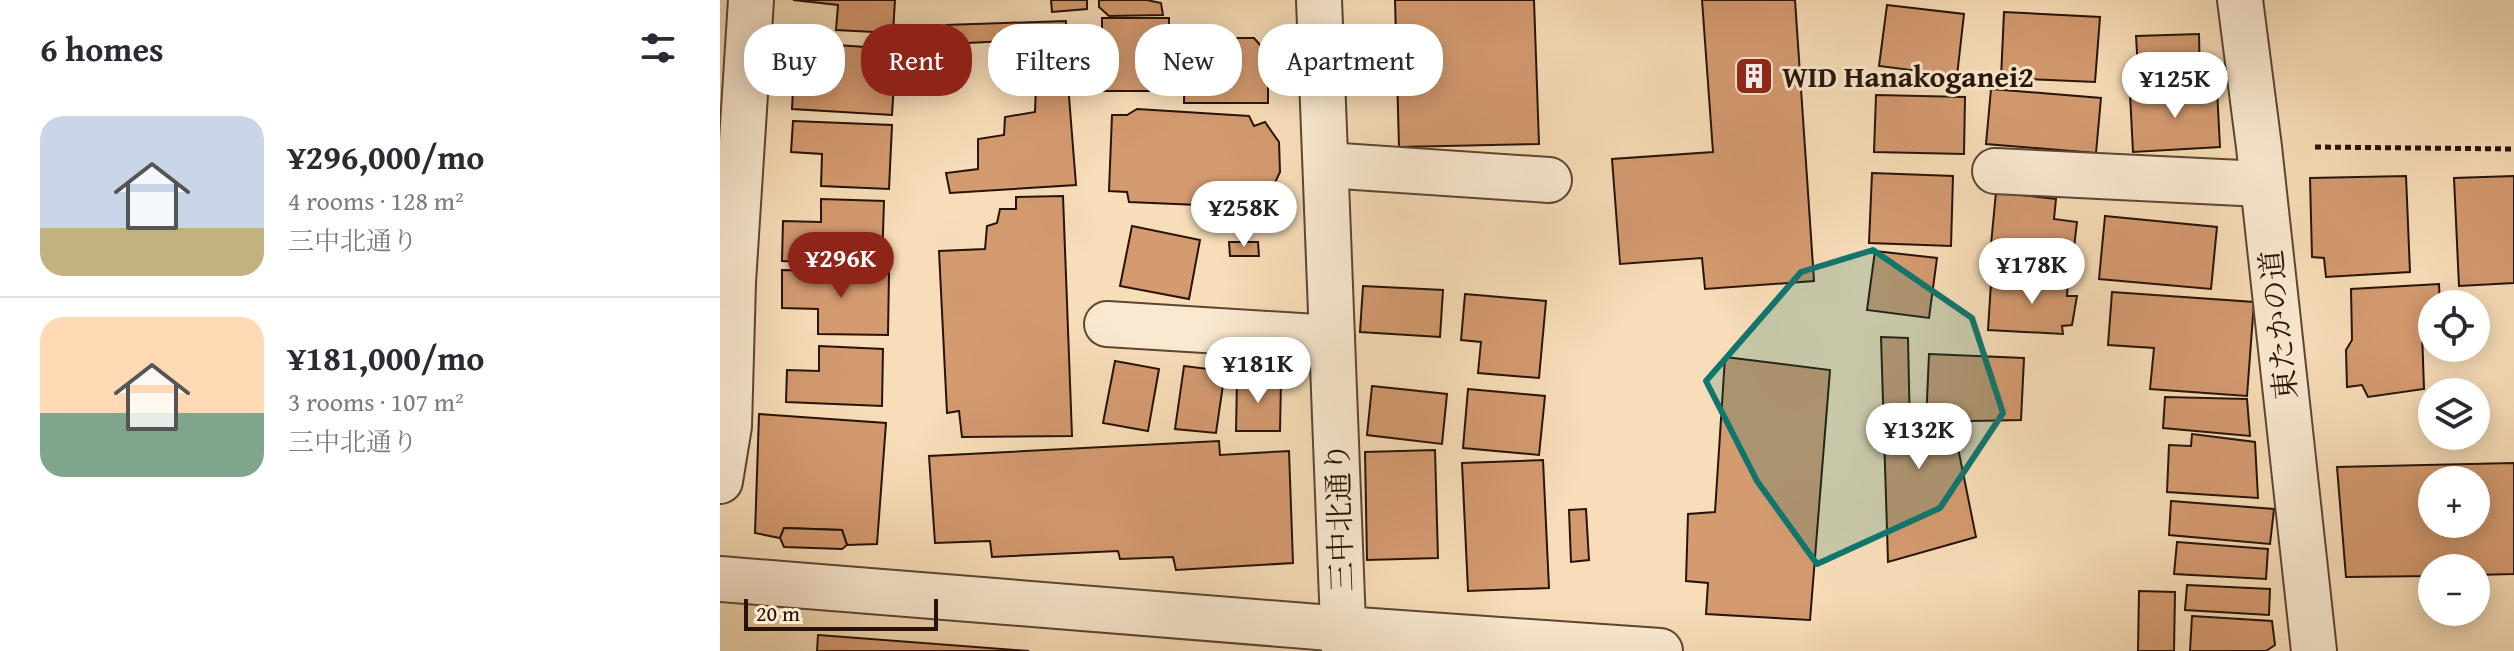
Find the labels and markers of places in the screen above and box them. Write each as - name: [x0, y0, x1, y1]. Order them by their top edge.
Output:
- pin: ¥125K: [2119, 52, 2231, 120]
- place label: WID Hanakoganei2: [1782, 54, 2034, 98]
- building icon: WID Hanakoganei2: [1733, 55, 1775, 97]
- pin: ¥258K: [1188, 181, 1300, 249]
- pin: ¥296K: [785, 232, 897, 300]
- pin: ¥178K: [1976, 238, 2088, 306]
- pin: ¥181K: [1202, 337, 1314, 405]
- pin: ¥132K: [1863, 403, 1975, 471]

